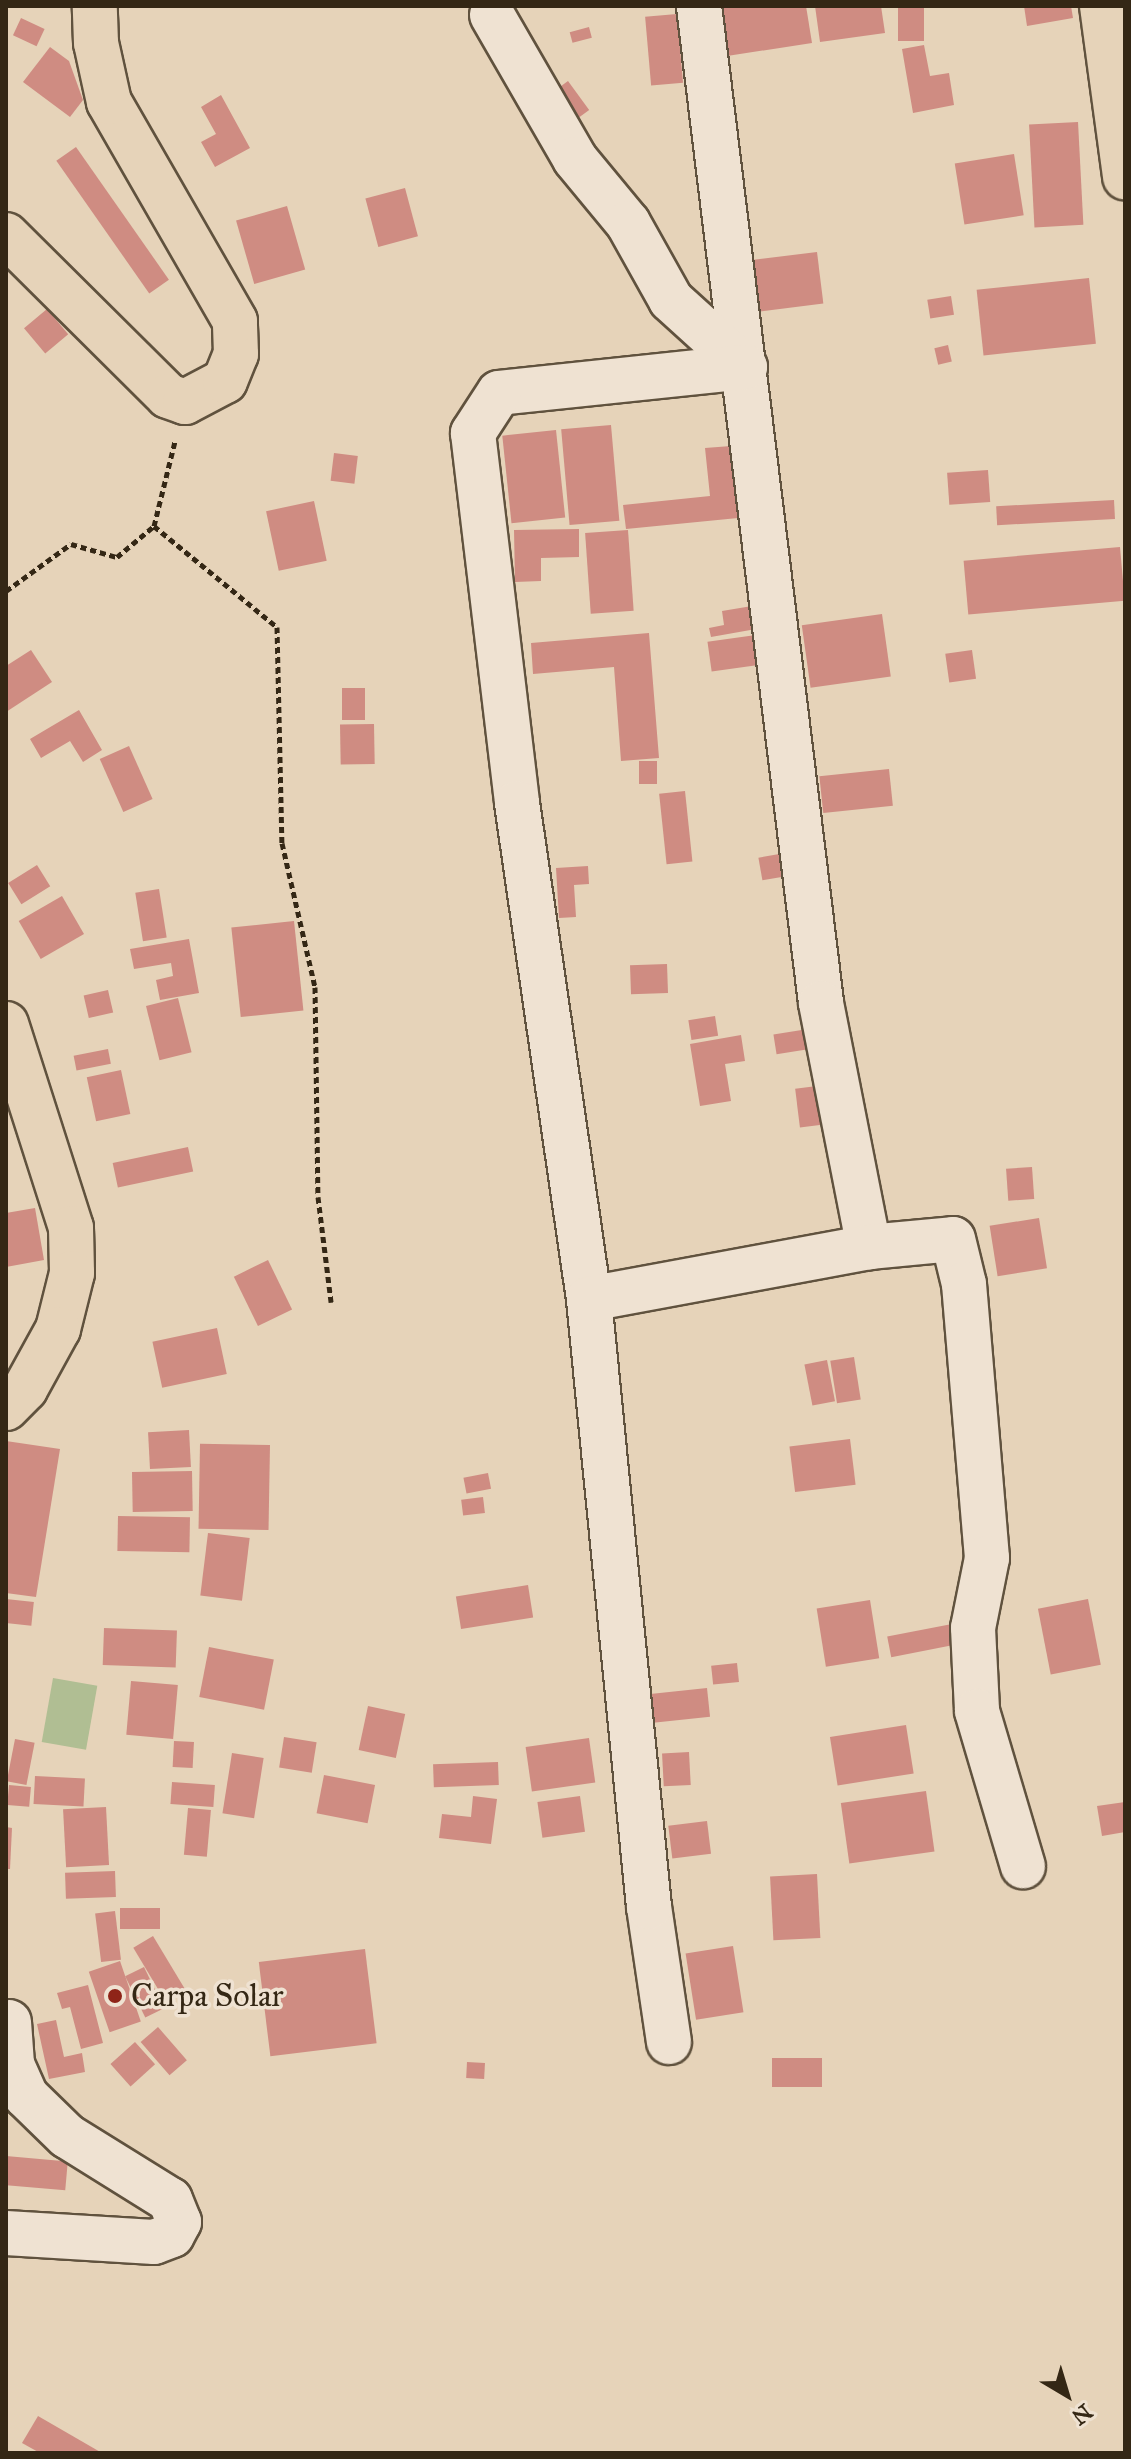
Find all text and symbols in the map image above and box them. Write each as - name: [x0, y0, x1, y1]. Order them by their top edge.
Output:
- place label: Carpa Solar: [131, 1977, 284, 2015]
- marker: Carpa Solar: [106, 1987, 124, 2005]
- north arrow: [1027, 2355, 1107, 2435]
- text: N: [1066, 2398, 1098, 2431]

